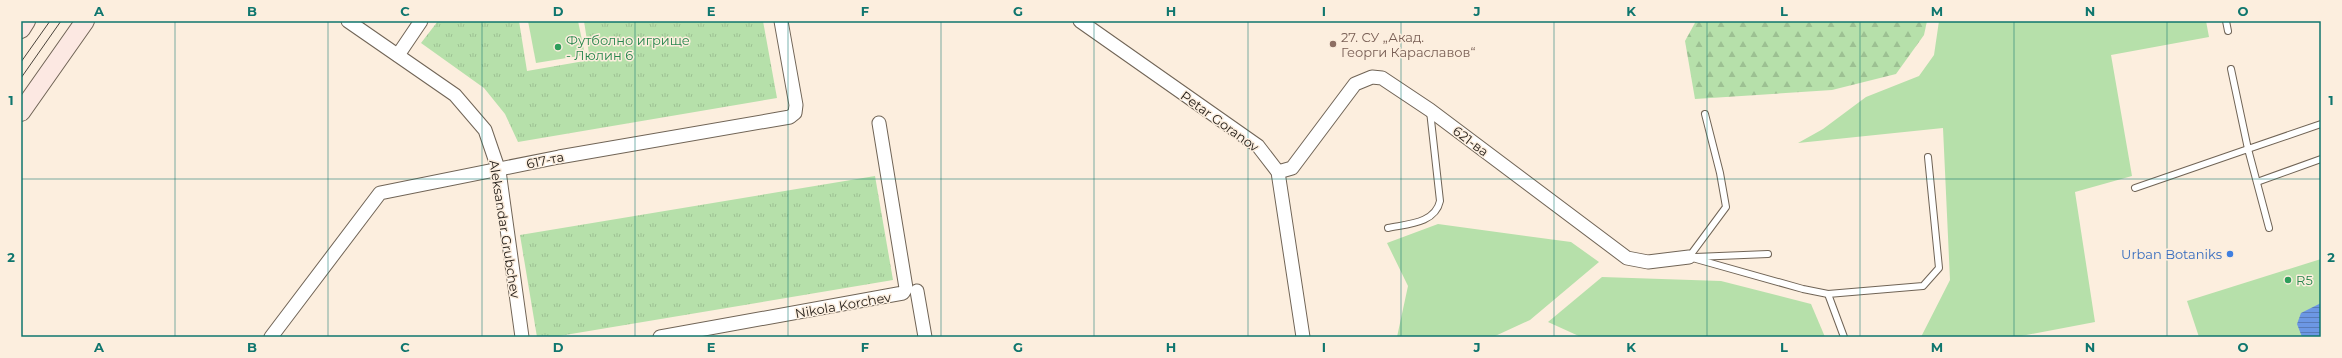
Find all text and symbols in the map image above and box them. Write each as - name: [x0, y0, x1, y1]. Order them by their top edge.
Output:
- text: A: [93, 3, 105, 19]
- text: B: [247, 3, 257, 19]
- text: C: [400, 3, 410, 19]
- text: D: [553, 3, 564, 19]
- text: E: [707, 3, 716, 19]
- text: F: [861, 3, 869, 19]
- text: G: [1013, 3, 1023, 19]
- text: H: [1166, 3, 1176, 19]
- text: I: [1322, 3, 1326, 19]
- text: J: [1472, 3, 1481, 19]
- text: K: [1626, 3, 1636, 19]
- text: L: [1780, 3, 1788, 19]
- text: M: [1931, 3, 1943, 19]
- text: N: [2085, 3, 2095, 19]
- text: O: [2238, 3, 2249, 19]
- place label: 27. СУ „Акад. Георги Караславов“: [1341, 29, 1476, 60]
- place label: Футболно игрище - Люлин 6: [566, 32, 690, 63]
- marker: 27. СУ „Акад. Георги Караславов“: [1328, 39, 1338, 49]
- marker: Футболно игрище - Люлин 6: [553, 42, 563, 52]
- street label: Petar Goranov: [1178, 87, 1263, 155]
- text: 1: [8, 92, 14, 108]
- text: 1: [2328, 92, 2334, 108]
- street label: 621-ва: [1450, 122, 1492, 160]
- street label: 617-та: [525, 148, 565, 172]
- street label: Aleksandar Grubchev: [486, 159, 524, 300]
- place label: Urban Botaniks: [2121, 246, 2222, 262]
- text: 2: [7, 249, 15, 265]
- marker: Urban Botaniks: [2225, 249, 2235, 259]
- text: 2: [2327, 249, 2335, 265]
- place label: R5: [2296, 272, 2313, 288]
- marker: R5: [2283, 275, 2293, 285]
- street label: Nikola Korchev: [794, 289, 893, 321]
- text: A: [93, 339, 105, 355]
- text: B: [247, 339, 257, 355]
- text: C: [400, 339, 410, 355]
- text: D: [553, 339, 564, 355]
- text: E: [707, 339, 716, 355]
- text: F: [861, 339, 869, 355]
- text: G: [1013, 339, 1023, 355]
- text: H: [1166, 339, 1176, 355]
- text: I: [1322, 339, 1326, 355]
- text: J: [1472, 339, 1481, 355]
- text: K: [1626, 339, 1636, 355]
- text: L: [1780, 339, 1788, 355]
- text: M: [1931, 339, 1943, 355]
- text: N: [2085, 339, 2095, 355]
- text: O: [2238, 339, 2249, 355]

